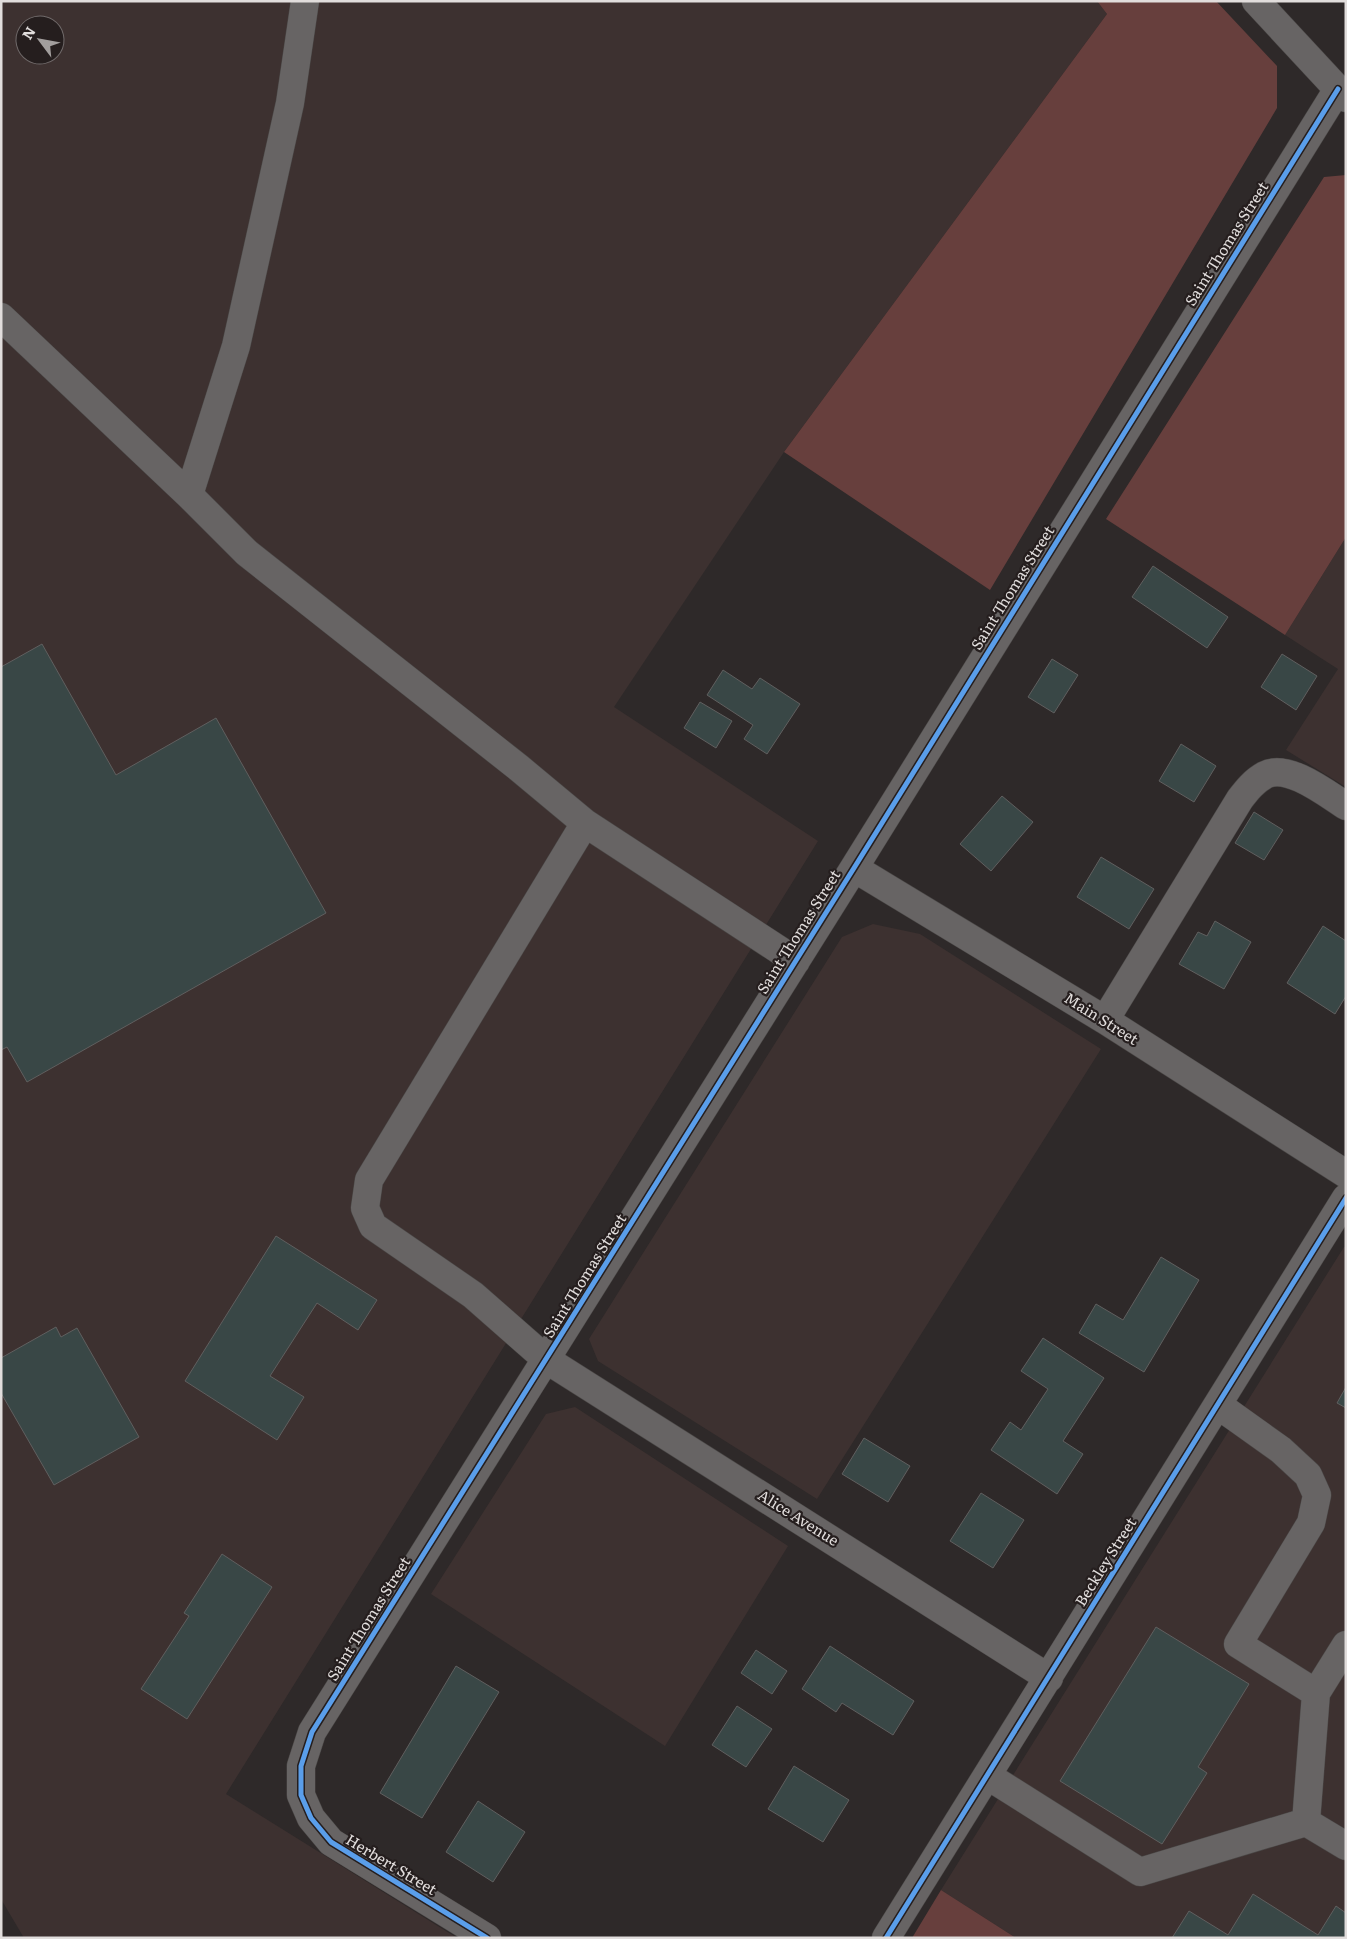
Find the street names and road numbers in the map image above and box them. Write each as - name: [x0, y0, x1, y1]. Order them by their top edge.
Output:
- street label: Saint Thomas Street: [1178, 177, 1273, 310]
- street label: Saint Thomas Street: [964, 521, 1059, 654]
- street label: Saint Thomas Street: [750, 865, 845, 998]
- street label: Main Street: [1060, 986, 1143, 1050]
- street label: Saint Thomas Street: [536, 1209, 631, 1342]
- street label: Alice Avenue: [754, 1483, 844, 1551]
- street label: Beckley Street: [1068, 1512, 1141, 1610]
- street label: Saint Thomas Street: [320, 1552, 415, 1685]
- street label: Herbert Street: [342, 1827, 442, 1900]

